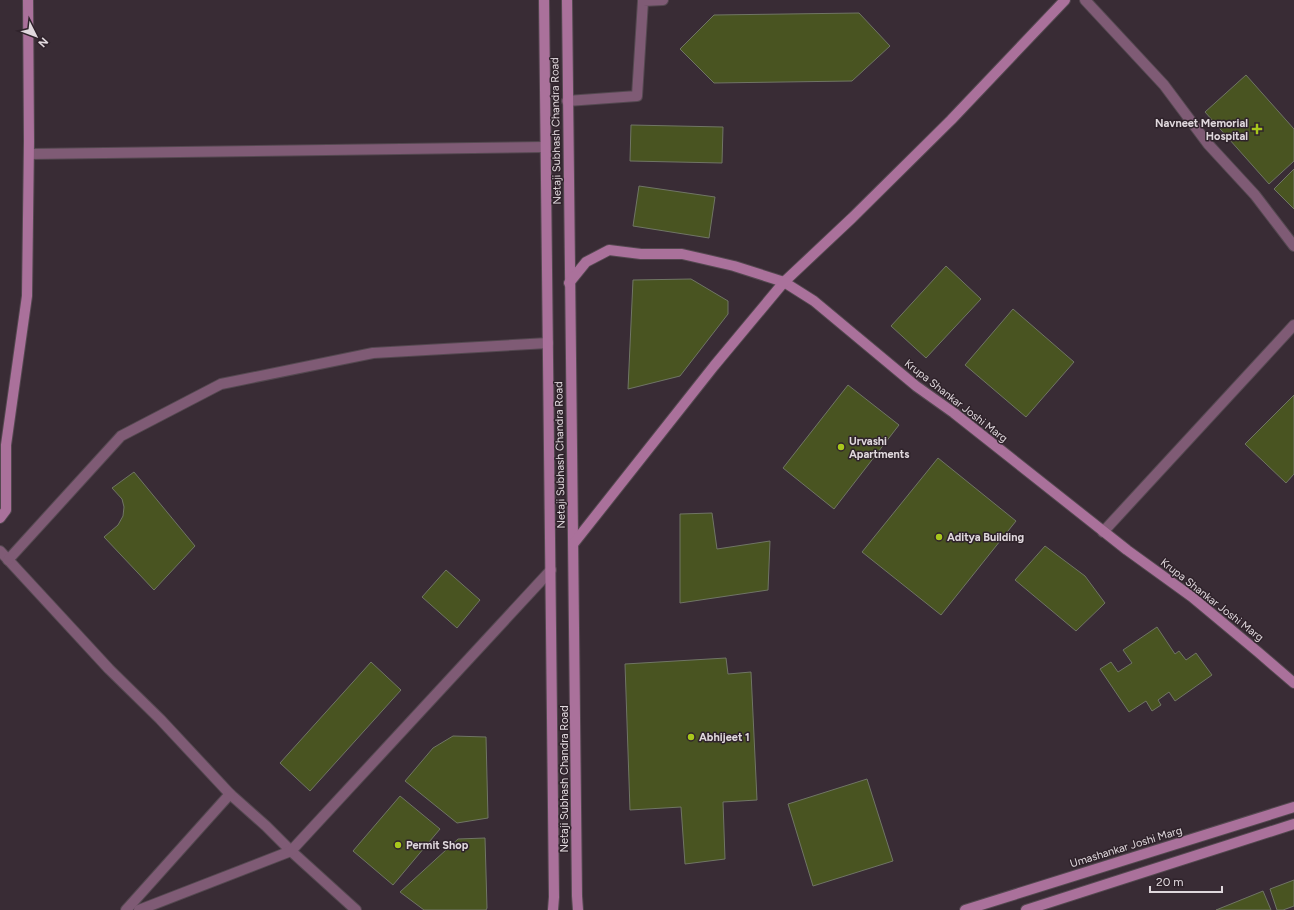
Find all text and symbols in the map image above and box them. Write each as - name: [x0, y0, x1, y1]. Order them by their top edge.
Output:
- north arrow: [16, 16, 56, 56]
- text: N: [35, 35, 51, 50]
- street label: Netaji Subhash Chandra Road: [548, 57, 564, 205]
- place label: Navneet Memorial Hospital: [1155, 117, 1248, 143]
- marker: Navneet Memorial Hospital: [1251, 123, 1263, 135]
- street label: Krupa Shankar Joshi Marg: [902, 357, 1010, 445]
- street label: Netaji Subhash Chandra Road: [552, 381, 568, 529]
- place label: Urvashi Apartments: [849, 435, 909, 461]
- marker: Urvashi Apartments: [836, 442, 846, 452]
- place label: Aditya Building: [947, 531, 1024, 544]
- marker: Aditya Building: [934, 532, 944, 542]
- street label: Krupa Shankar Joshi Marg: [1158, 556, 1266, 644]
- street label: Netaji Subhash Chandra Road: [558, 705, 571, 853]
- place label: Abhijeet 1: [699, 731, 750, 744]
- marker: Abhijeet 1: [686, 732, 696, 742]
- street label: Umashankar Joshi Marg: [1068, 824, 1184, 870]
- place label: Permit Shop: [406, 839, 469, 852]
- marker: Permit Shop: [393, 840, 403, 850]
- scale bar: [1150, 868, 1222, 894]
- text: 20 m: [1156, 875, 1184, 889]

